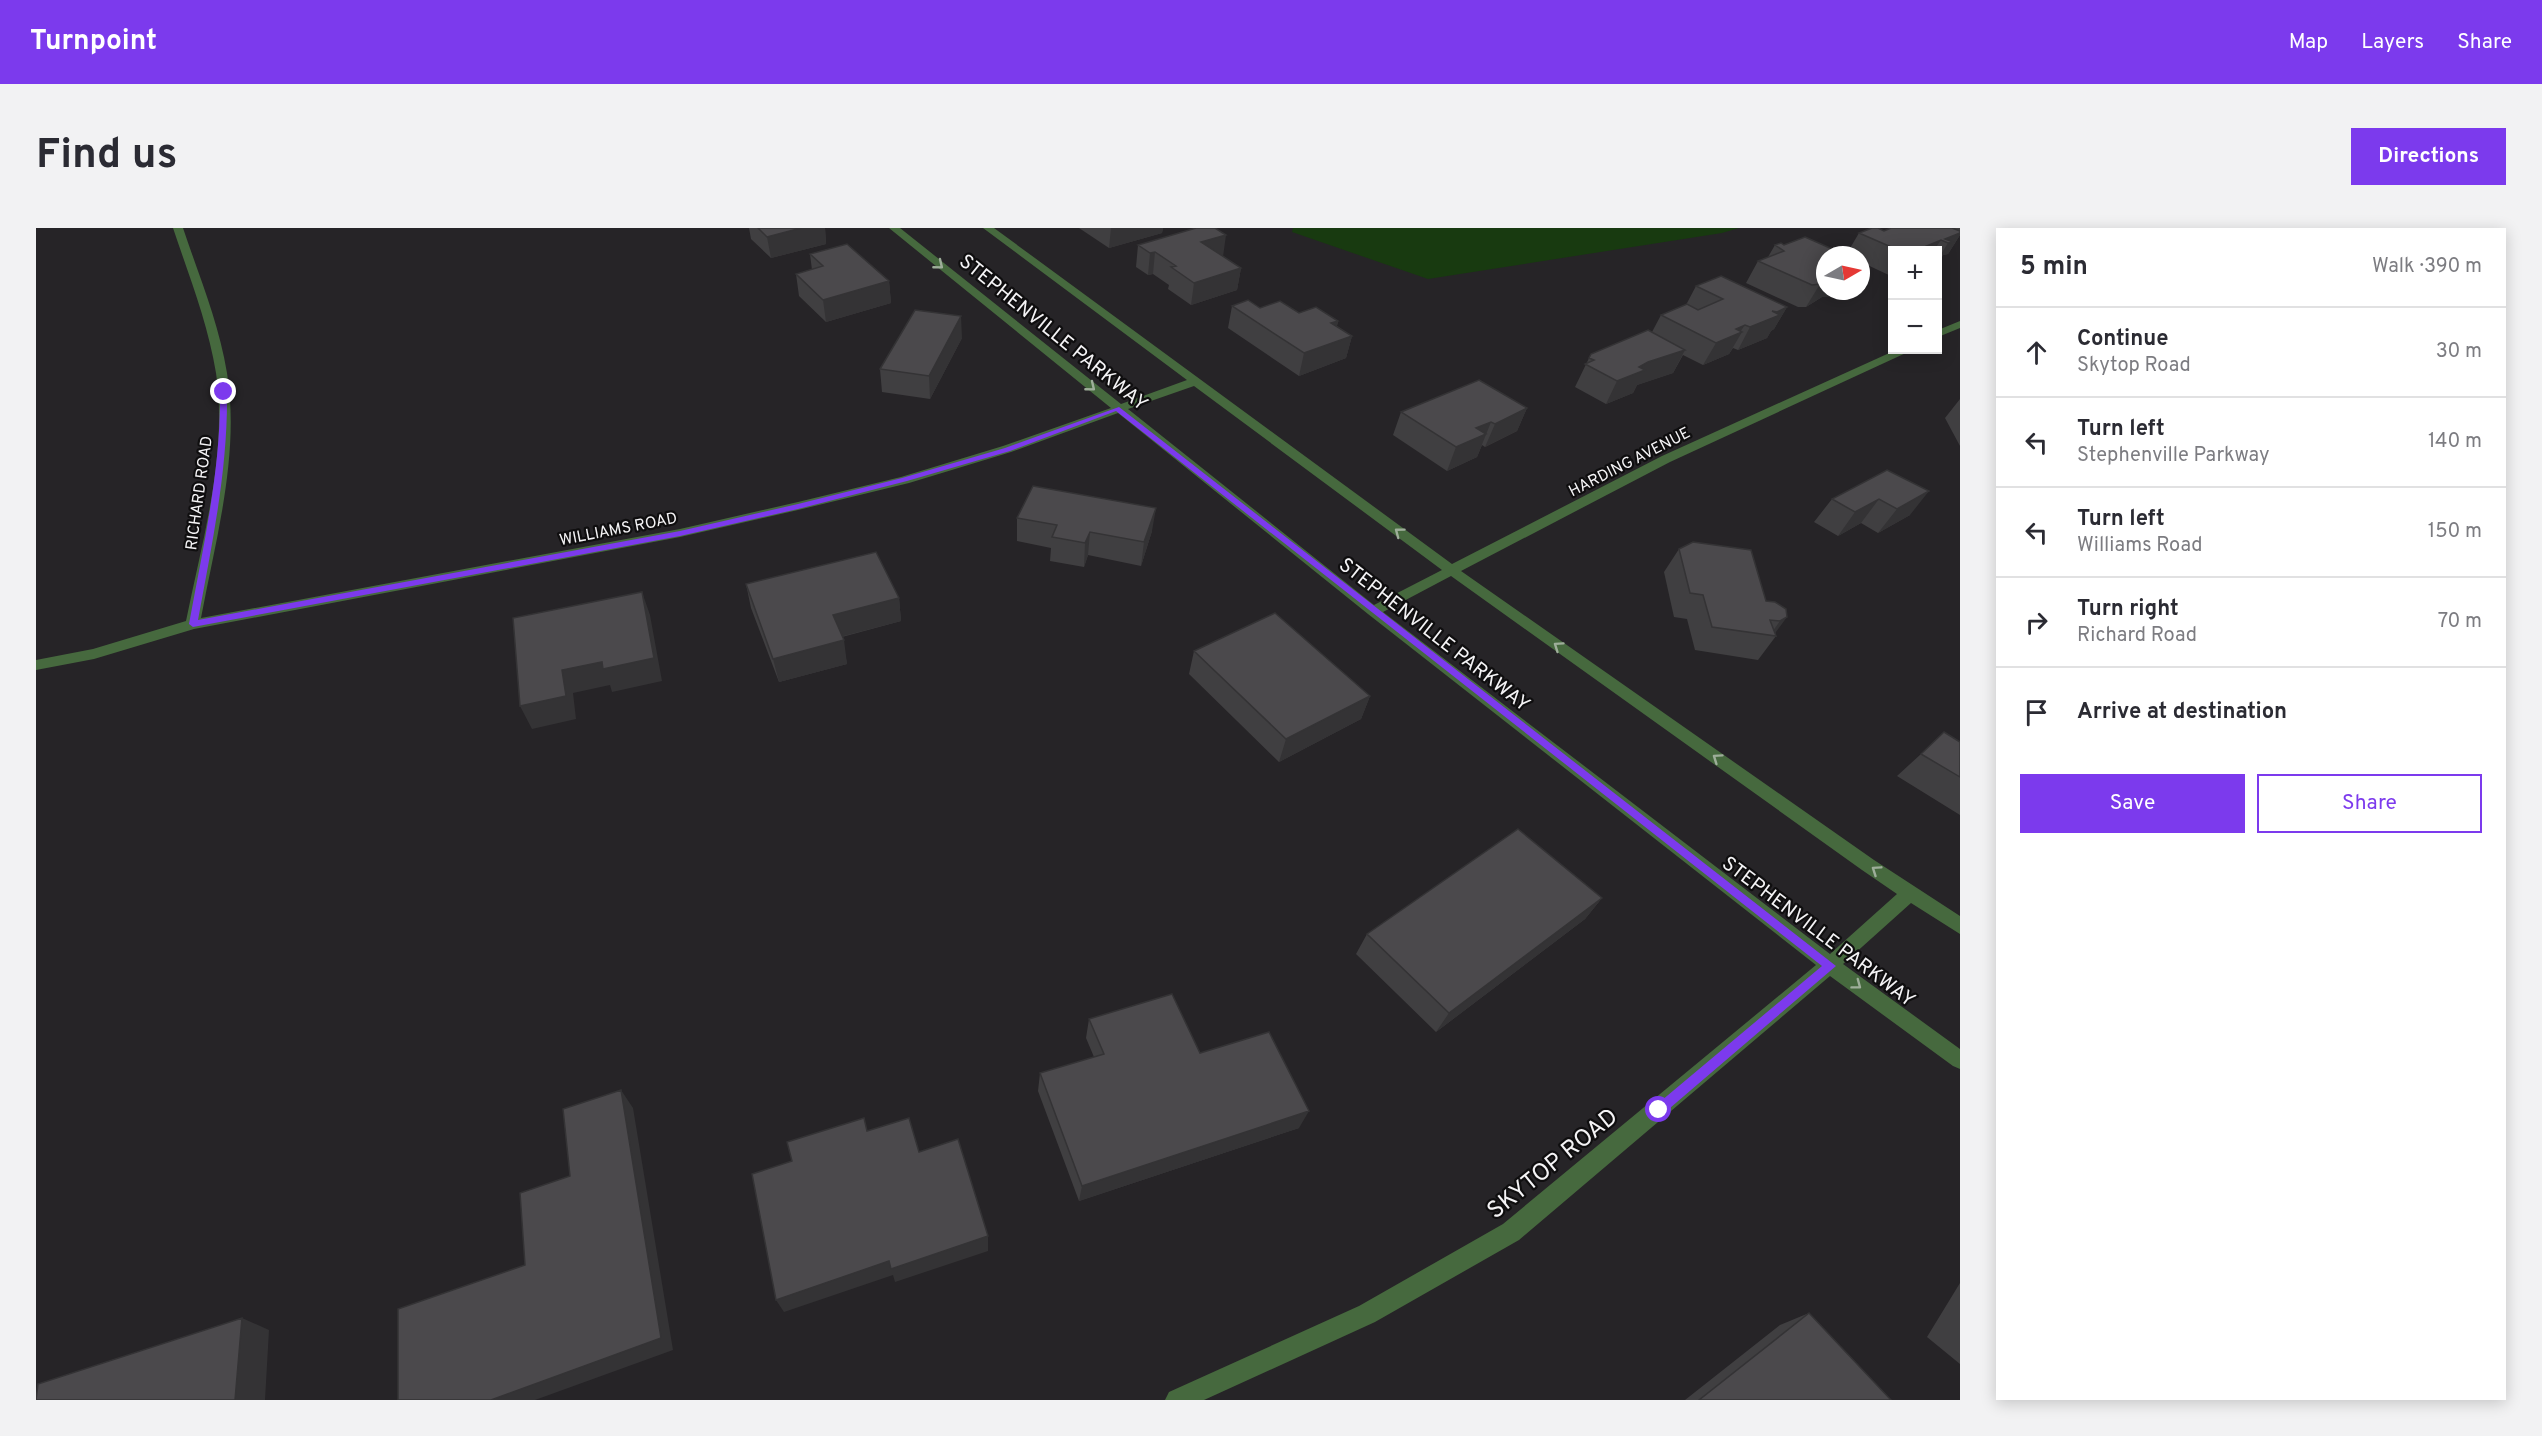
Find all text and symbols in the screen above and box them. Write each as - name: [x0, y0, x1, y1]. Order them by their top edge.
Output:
- text: Turnpoint: [30, 24, 157, 60]
- text: Map: [2289, 29, 2328, 56]
- text: Layers: [2361, 29, 2424, 56]
- text: Share: [2457, 29, 2512, 56]
- button: Directions: [2351, 128, 2506, 185]
- text: Find us: [36, 130, 177, 183]
- north arrow: [1816, 246, 1870, 300]
- map controls: [1888, 246, 1942, 354]
- button: +: [1888, 246, 1942, 300]
- street label: STEPHENVILLE PARKWAY: [953, 249, 1153, 418]
- text: 5 min: [2020, 251, 2088, 284]
- text: Walk · 390 m: [2372, 254, 2482, 280]
- one-way arrow: [932, 257, 943, 268]
- button: −: [1888, 300, 1942, 354]
- text: Continue: [2077, 326, 2168, 353]
- icon: ahead: [2020, 336, 2053, 369]
- text: 30 m: [2436, 339, 2482, 365]
- text: Skytop Road: [2077, 353, 2191, 379]
- route end: [210, 378, 236, 404]
- one-way arrow: [1084, 380, 1095, 391]
- text: Turn left: [2077, 416, 2165, 443]
- street label: HARDING AVENUE: [1566, 424, 1694, 502]
- icon: left: [2020, 426, 2053, 459]
- text: 140 m: [2428, 429, 2482, 455]
- street label: RICHARD ROAD: [182, 435, 218, 552]
- text: Stephenville Parkway: [2077, 443, 2270, 469]
- text: Turn left: [2077, 506, 2165, 533]
- street label: WILLIAMS ROAD: [558, 509, 679, 551]
- icon: left: [2020, 516, 2053, 549]
- text: 150 m: [2428, 519, 2482, 545]
- one-way arrow: [1395, 528, 1406, 539]
- text: Williams Road: [2077, 533, 2203, 559]
- street label: STEPHENVILLE PARKWAY: [1333, 553, 1535, 718]
- text: Turn right: [2077, 596, 2179, 623]
- icon: right: [2020, 606, 2053, 639]
- text: 70 m: [2438, 609, 2482, 635]
- text: Richard Road: [2077, 623, 2197, 649]
- one-way arrow: [1553, 642, 1564, 653]
- icon: arrive: [2020, 696, 2053, 729]
- text: Arrive at destination: [2077, 699, 2287, 726]
- one-way arrow: [1713, 754, 1724, 765]
- button: Save: [2020, 774, 2245, 833]
- button: Share: [2257, 774, 2482, 833]
- street label: STEPHENVILLE PARKWAY: [1716, 851, 1920, 1014]
- one-way arrow: [1872, 867, 1883, 878]
- one-way arrow: [1850, 978, 1861, 989]
- route start: [1645, 1096, 1671, 1122]
- street label: SKYTOP ROAD: [1482, 1103, 1625, 1226]

